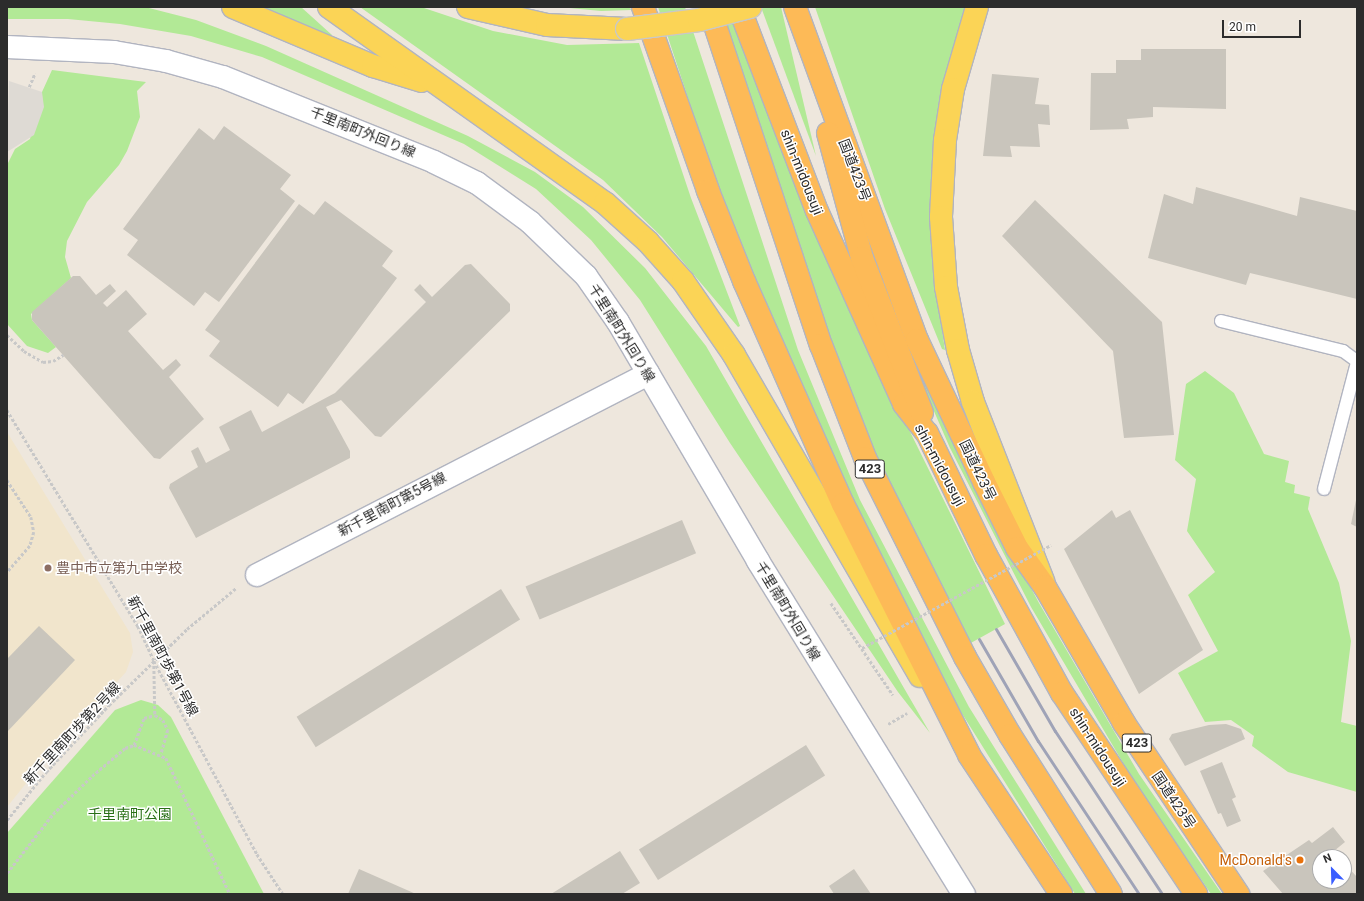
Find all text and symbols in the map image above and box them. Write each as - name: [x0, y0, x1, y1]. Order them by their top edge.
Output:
- scale bar: [1224, 12, 1303, 38]
- text: 20 m: [1229, 20, 1256, 34]
- street label: 千里南町外回り線: [308, 103, 418, 161]
- street label: shin-midousuji: [777, 127, 827, 217]
- street label: 国道423号: [835, 136, 875, 204]
- street label: 千里南町外回り線: [585, 281, 659, 385]
- street label: shin-midousuji: [911, 421, 969, 509]
- street label: 国道423号: [956, 437, 1000, 503]
- road number: 423: [854, 458, 886, 480]
- street label: 新千里南町第5号線: [335, 468, 449, 540]
- street label: 千里南町外回り線: [752, 559, 824, 663]
- place label: 豊中市立第九中学校: [56, 560, 182, 576]
- marker: 豊中市立第九中学校: [43, 563, 53, 573]
- street label: 新千里南町歩第1号線: [124, 593, 202, 719]
- street label: 新千里南町歩第2号線: [20, 678, 124, 788]
- street label: shin-midousuji: [1066, 704, 1130, 790]
- road number: 423: [1121, 732, 1153, 754]
- street label: 国道423号: [1149, 768, 1199, 832]
- park label: 千里南町公園: [88, 806, 172, 822]
- north arrow: [1312, 849, 1352, 889]
- text: N: [1321, 851, 1334, 866]
- place label: McDonald's: [1220, 852, 1292, 868]
- marker: McDonald's: [1295, 855, 1305, 865]

